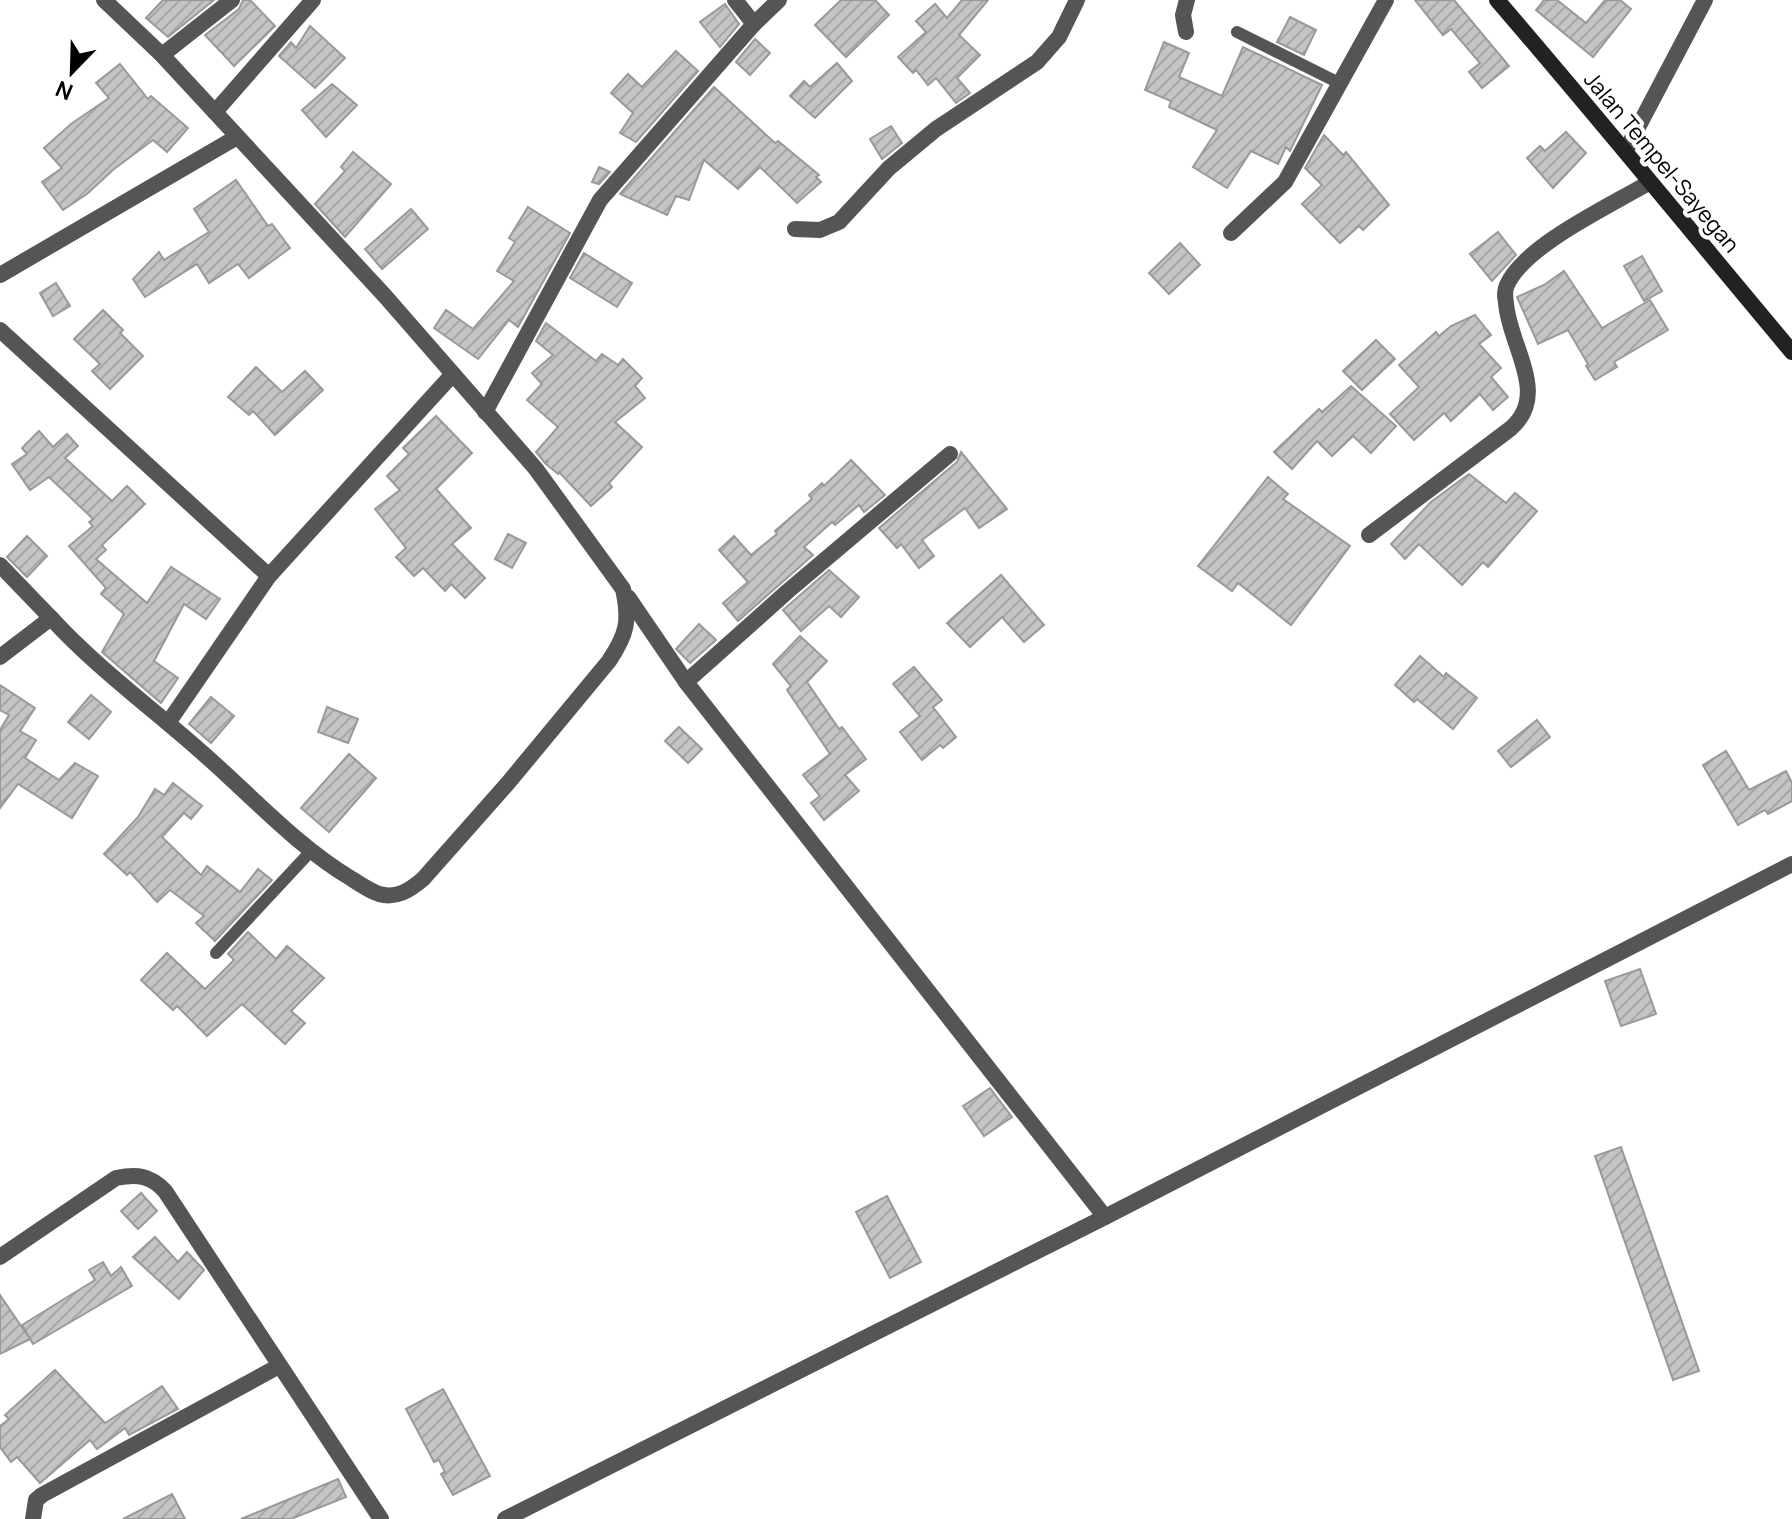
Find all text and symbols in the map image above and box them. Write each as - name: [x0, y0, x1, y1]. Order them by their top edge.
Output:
- north arrow: [32, 32, 112, 112]
- street label: Jalan Tempel-Sayegan: [1577, 65, 1747, 259]
- text: N: [51, 74, 77, 107]

